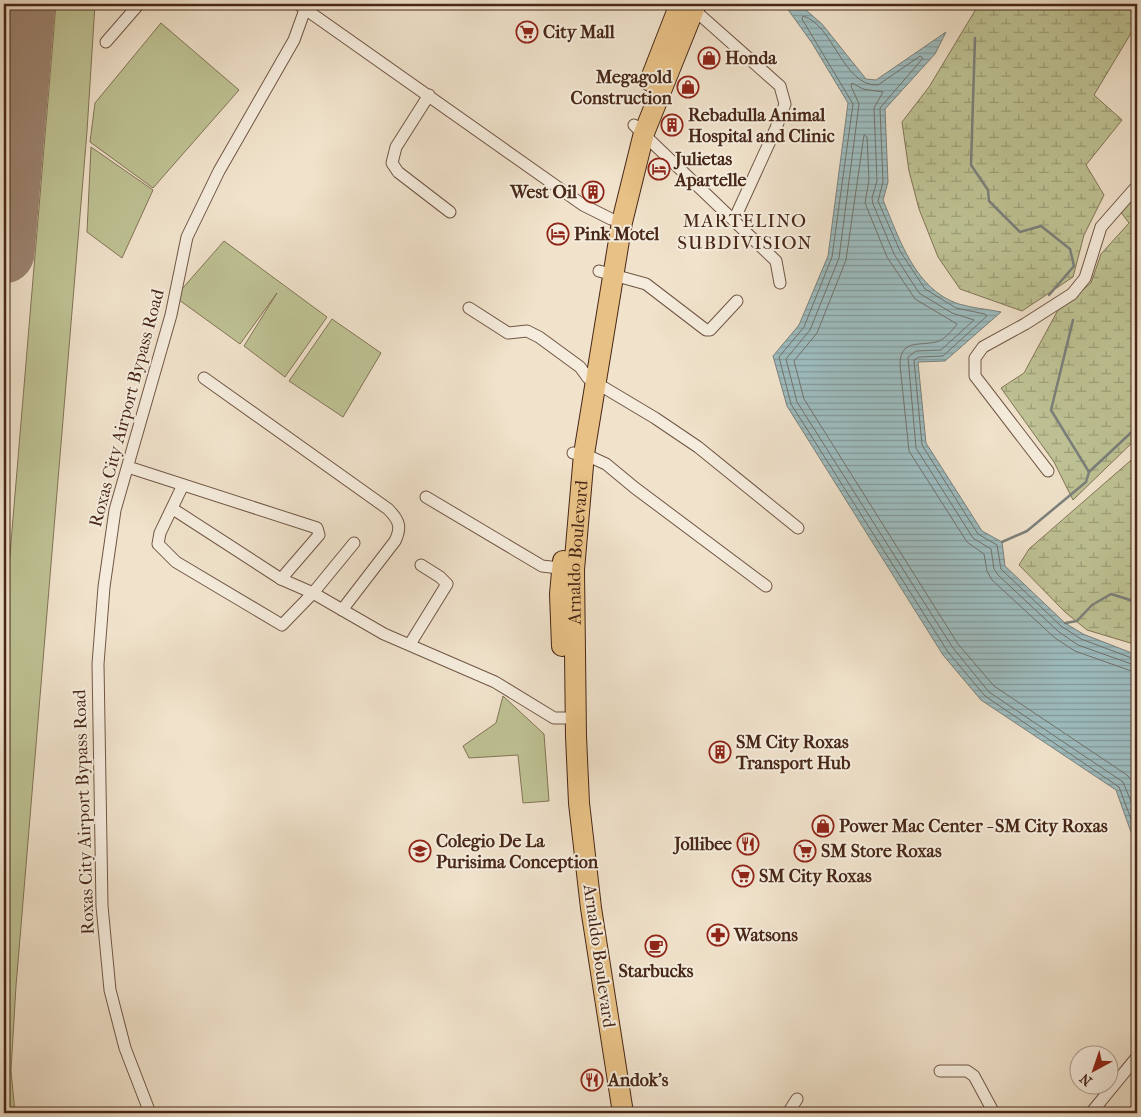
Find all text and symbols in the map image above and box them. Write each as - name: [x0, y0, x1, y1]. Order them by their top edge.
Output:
- supermarket icon: City Mall: [515, 20, 539, 44]
- place label: City Mall: [543, 22, 616, 43]
- shop icon: Honda: [697, 46, 721, 70]
- place label: Honda: [725, 48, 777, 69]
- place label: Megagold Construction: [571, 67, 673, 109]
- shop icon: Megagold Construction: [676, 75, 700, 99]
- place label: Rebadulla Animal Hospital and Clinic: [688, 105, 835, 147]
- building icon: Rebadulla Animal Hospital and Clinic: [660, 113, 684, 137]
- place label: Julietas Apartelle: [673, 149, 747, 191]
- hotel icon: Julietas Apartelle: [647, 157, 671, 181]
- building icon: West Oil: [581, 180, 605, 204]
- place label: West Oil: [509, 182, 578, 203]
- district label: MARTELINO SUBDIVISION: [677, 210, 813, 254]
- hotel icon: Pink Motel: [546, 222, 570, 246]
- place label: Pink Motel: [574, 224, 660, 245]
- street label: Roxas City Airport Bypass Road: [85, 287, 169, 529]
- street label: Arnaldo Boulevard: [563, 479, 592, 626]
- street label: Roxas City Airport Bypass Road: [69, 689, 99, 935]
- place label: SM City Roxas Transport Hub: [735, 732, 851, 774]
- building icon: SM City Roxas Transport Hub: [708, 740, 732, 764]
- shop icon: Power Mac Center - SM City Roxas: [811, 814, 835, 838]
- place label: Power Mac Center - SM City Roxas: [839, 816, 1108, 837]
- place label: Colegio De La Purisima Conception: [436, 831, 599, 873]
- restaurant icon: Jollibee: [736, 832, 760, 856]
- place label: Jollibee: [672, 834, 732, 855]
- school or university icon: Colegio De La Purisima Conception: [408, 839, 432, 863]
- supermarket icon: SM Store Roxas: [793, 839, 817, 863]
- place label: SM Store Roxas: [821, 841, 942, 862]
- supermarket icon: SM City Roxas: [731, 864, 755, 888]
- place label: SM City Roxas: [759, 866, 872, 887]
- street label: Arnaldo Boulevard: [578, 882, 619, 1029]
- pharmacy icon: Watsons: [706, 923, 730, 947]
- place label: Watsons: [733, 925, 798, 946]
- cafe icon: Starbucks: [644, 934, 668, 958]
- place label: Starbucks: [619, 961, 694, 982]
- north arrow: [1068, 1044, 1118, 1094]
- restaurant icon: Andok's: [580, 1068, 604, 1092]
- text: N: [1076, 1069, 1095, 1090]
- place label: Andok's: [607, 1070, 669, 1091]

